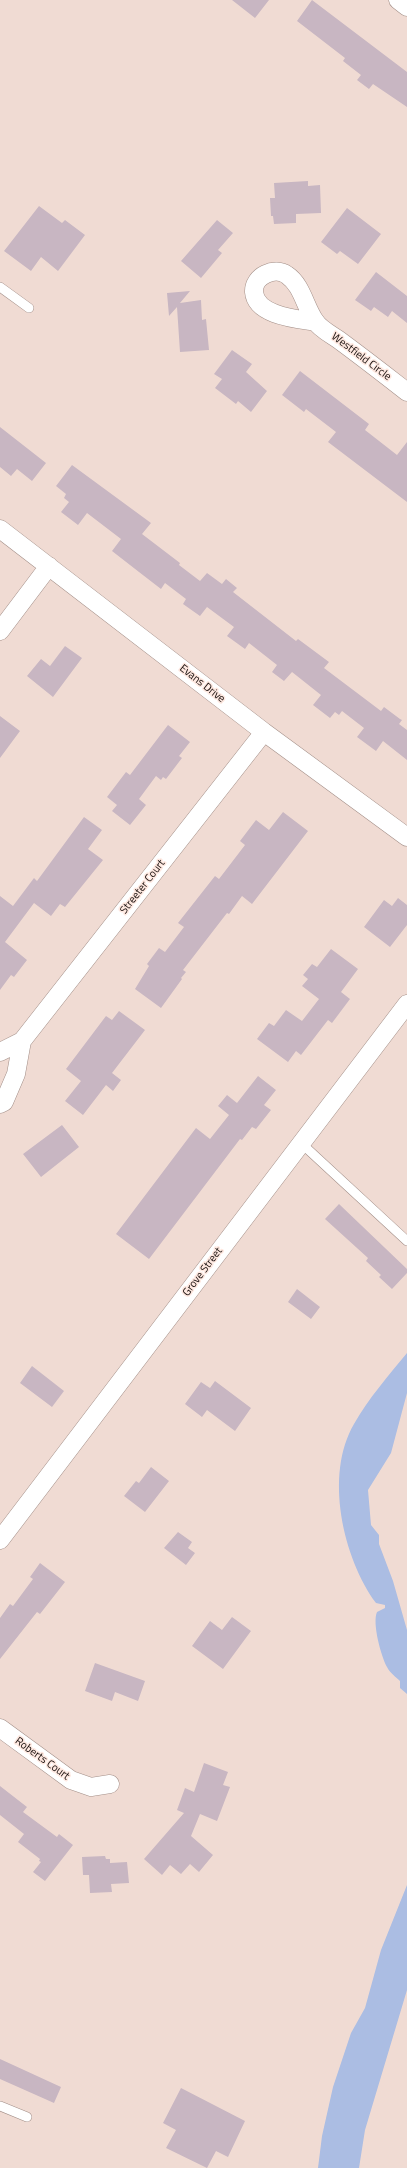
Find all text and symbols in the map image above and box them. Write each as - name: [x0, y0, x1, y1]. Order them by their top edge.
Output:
- street label: Westfield Circle: [329, 330, 393, 384]
- street label: Evans Drive: [177, 662, 227, 706]
- street label: Streeter Court: [118, 857, 168, 917]
- street label: Grove Street: [180, 1245, 226, 1299]
- street label: Roberts Court: [12, 1735, 72, 1783]

